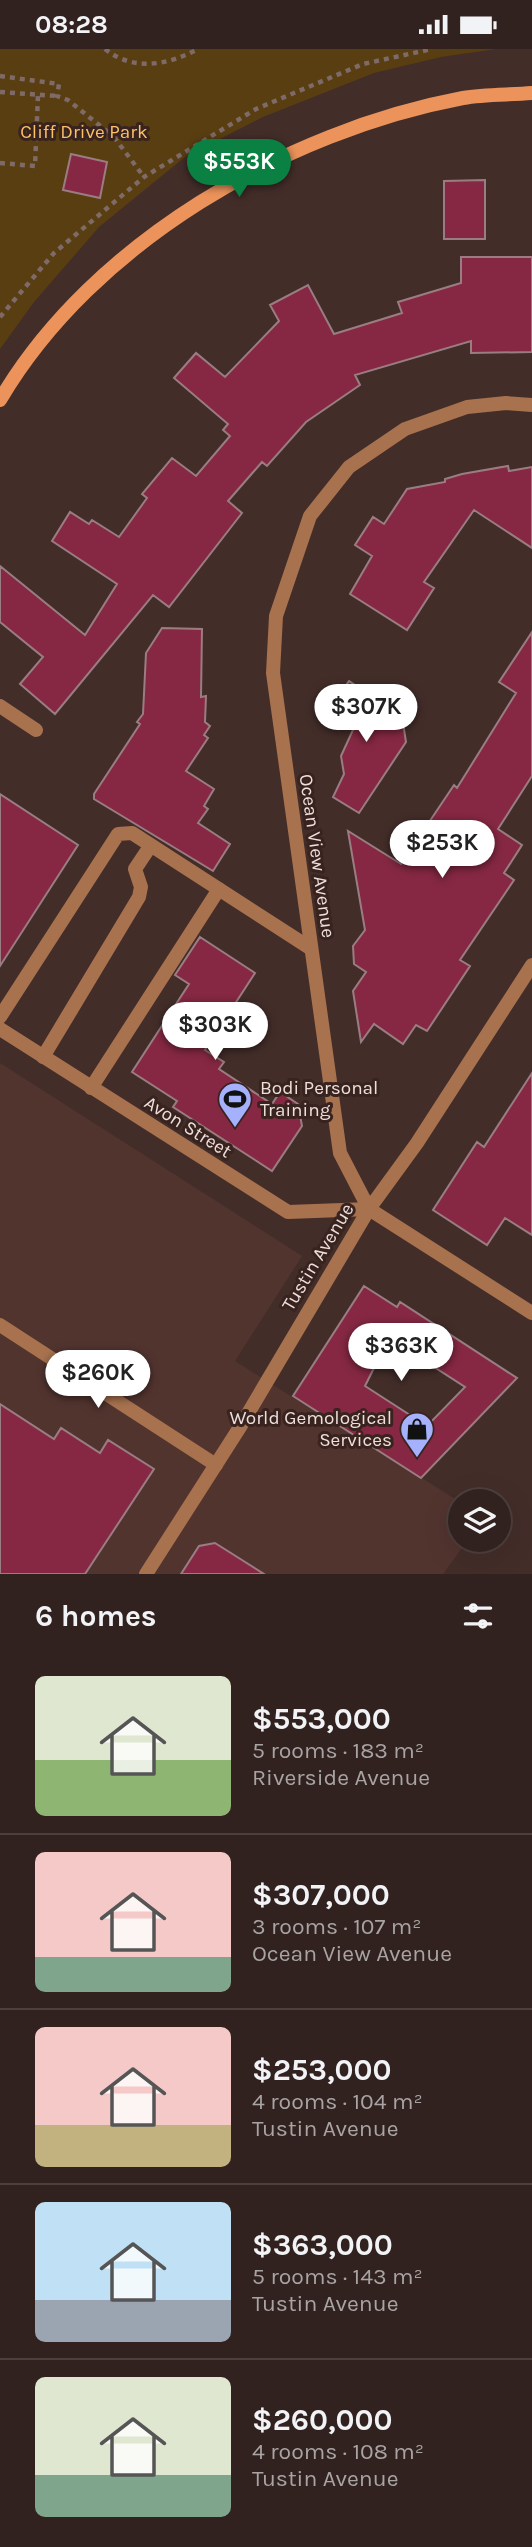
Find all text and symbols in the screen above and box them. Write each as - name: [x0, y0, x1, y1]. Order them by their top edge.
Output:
- text: 08:28: [35, 9, 108, 40]
- park label: Cliff Drive Park: [20, 121, 148, 143]
- pin: $553K: [190, 139, 288, 199]
- text: $553K: [203, 148, 275, 175]
- pin: $307K: [317, 685, 415, 744]
- text: $307K: [330, 693, 402, 720]
- street label: Ocean View Avenue: [295, 773, 339, 939]
- pin: $253K: [393, 821, 491, 880]
- text: $253K: [406, 829, 478, 856]
- pin: $303K: [166, 1003, 264, 1062]
- text: $303K: [178, 1011, 252, 1038]
- place label: Bodi Personal Training: [260, 1077, 378, 1121]
- sports icon: Bodi Personal Training: [216, 1080, 254, 1129]
- street label: Avon Street: [140, 1092, 236, 1162]
- street label: Tustin Avenue: [277, 1199, 359, 1315]
- pin: $363K: [352, 1323, 450, 1383]
- text: $363K: [364, 1332, 438, 1359]
- pin: $260K: [49, 1351, 147, 1410]
- text: $260K: [61, 1359, 135, 1386]
- place label: World Gemological Services: [229, 1407, 392, 1451]
- shop icon: World Gemological Services: [398, 1410, 436, 1459]
- map controls: [448, 1489, 511, 1552]
- button: layers: [448, 1489, 511, 1552]
- icon: filters: [459, 1597, 497, 1635]
- text: 6 homes: [35, 1598, 157, 1634]
- text: $553,000: [252, 1701, 391, 1737]
- icon: home: [91, 1704, 175, 1788]
- text: 5 rooms · 183 m²: [252, 1737, 424, 1764]
- text: Riverside Avenue: [252, 1764, 430, 1791]
- text: $307,000: [252, 1877, 390, 1913]
- icon: home: [91, 1880, 175, 1964]
- text: 3 rooms · 107 m²: [252, 1913, 421, 1940]
- text: Ocean View Avenue: [252, 1940, 452, 1967]
- text: $253,000: [252, 2052, 391, 2088]
- icon: home: [91, 2055, 175, 2139]
- text: 4 rooms · 104 m²: [252, 2088, 423, 2115]
- text: Tustin Avenue: [252, 2115, 398, 2142]
- text: $363,000: [252, 2227, 393, 2263]
- icon: home: [91, 2230, 175, 2314]
- text: 5 rooms · 143 m²: [252, 2263, 423, 2290]
- text: Tustin Avenue: [252, 2290, 398, 2317]
- text: $260,000: [252, 2402, 393, 2438]
- icon: home: [91, 2405, 175, 2489]
- text: 4 rooms · 108 m²: [252, 2438, 424, 2465]
- text: Tustin Avenue: [252, 2465, 398, 2492]

